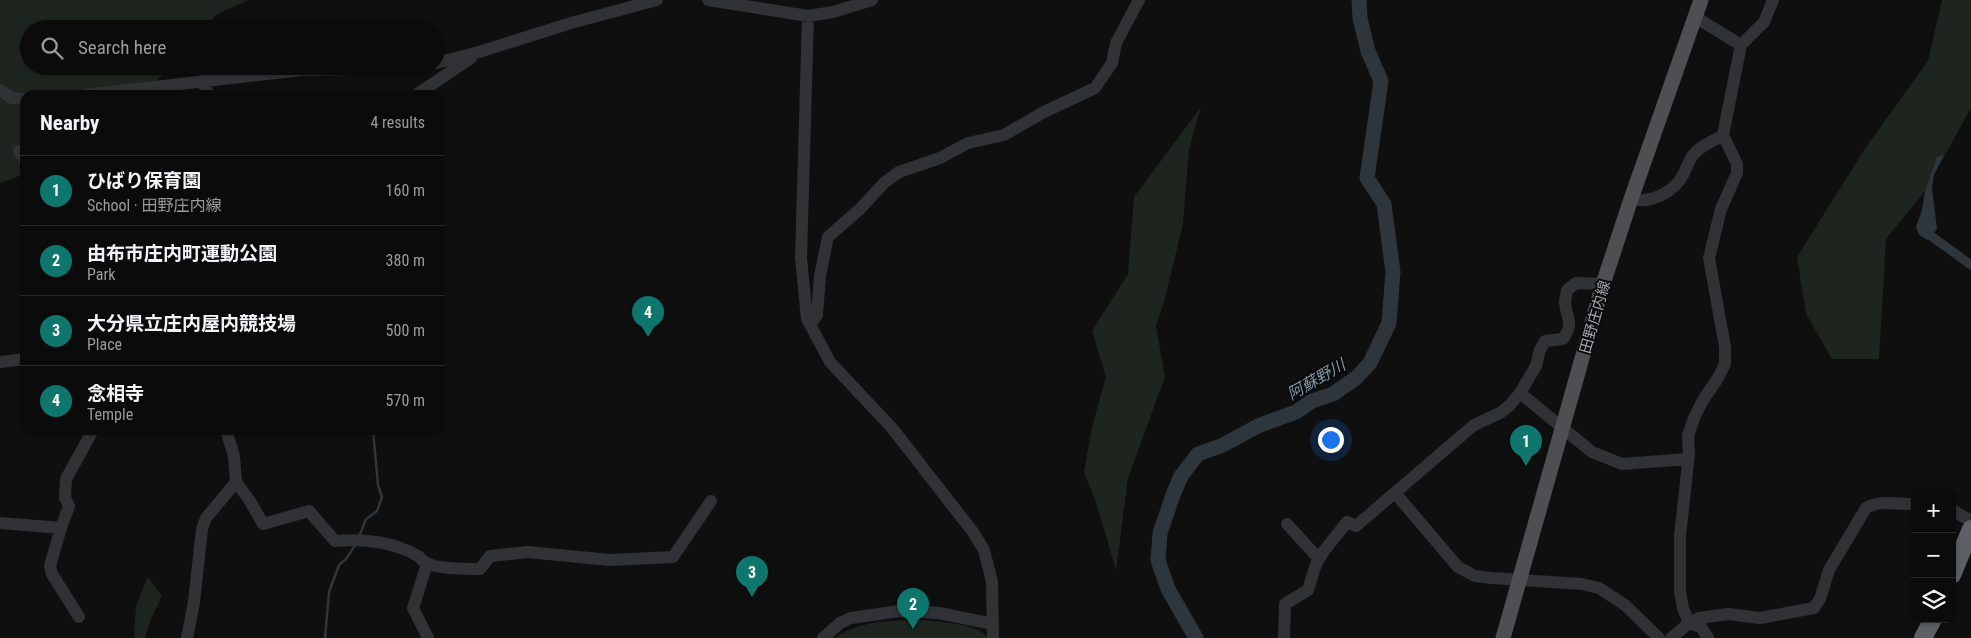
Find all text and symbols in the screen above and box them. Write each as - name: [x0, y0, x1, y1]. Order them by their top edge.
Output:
- search box: [20, 20, 445, 75]
- icon: search: [38, 34, 66, 62]
- text: Search here: [78, 36, 166, 59]
- text: Nearby: [40, 111, 99, 135]
- text: 4 results: [370, 113, 425, 132]
- text: ひばり保育園: [87, 169, 201, 192]
- text: 1: [52, 181, 60, 200]
- text: 160 m: [386, 181, 425, 200]
- text: School · 田野庄内線: [87, 196, 221, 215]
- text: 由布市庄内町運動公園: [87, 242, 277, 265]
- text: 2: [52, 251, 60, 270]
- text: 380 m: [386, 251, 425, 270]
- text: Park: [87, 265, 116, 284]
- street label: 田野庄内線: [1576, 278, 1614, 356]
- pin: 4: [632, 296, 664, 337]
- text: 大分県立庄内屋内競技場: [87, 312, 296, 335]
- text: 3: [52, 321, 60, 340]
- text: 500 m: [386, 321, 425, 340]
- text: Place: [87, 335, 122, 354]
- water label: 阿蘇野川: [1284, 354, 1350, 404]
- text: 念相寺: [87, 382, 144, 405]
- text: 4: [52, 391, 60, 410]
- text: 570 m: [386, 391, 425, 410]
- text: Temple: [87, 405, 133, 424]
- pin: 1: [1510, 425, 1542, 466]
- your location: [1318, 427, 1344, 453]
- map controls: [1911, 488, 1956, 623]
- button: +: [1911, 488, 1956, 533]
- button: −: [1911, 533, 1956, 578]
- pin: 3: [736, 556, 768, 597]
- button: layers: [1911, 578, 1956, 623]
- pin: 2: [897, 588, 929, 629]

